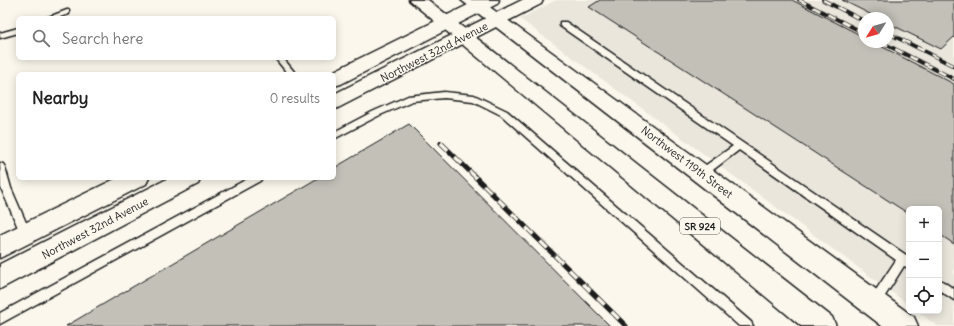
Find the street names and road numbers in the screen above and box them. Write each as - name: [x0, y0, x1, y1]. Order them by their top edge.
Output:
- street label: Northwest 32nd Avenue: [378, 19, 490, 85]
- street label: Northwest 119th Street: [638, 123, 736, 201]
- street label: Northwest 32nd Avenue: [39, 194, 151, 262]
- road number: SR 924: [680, 218, 720, 234]

